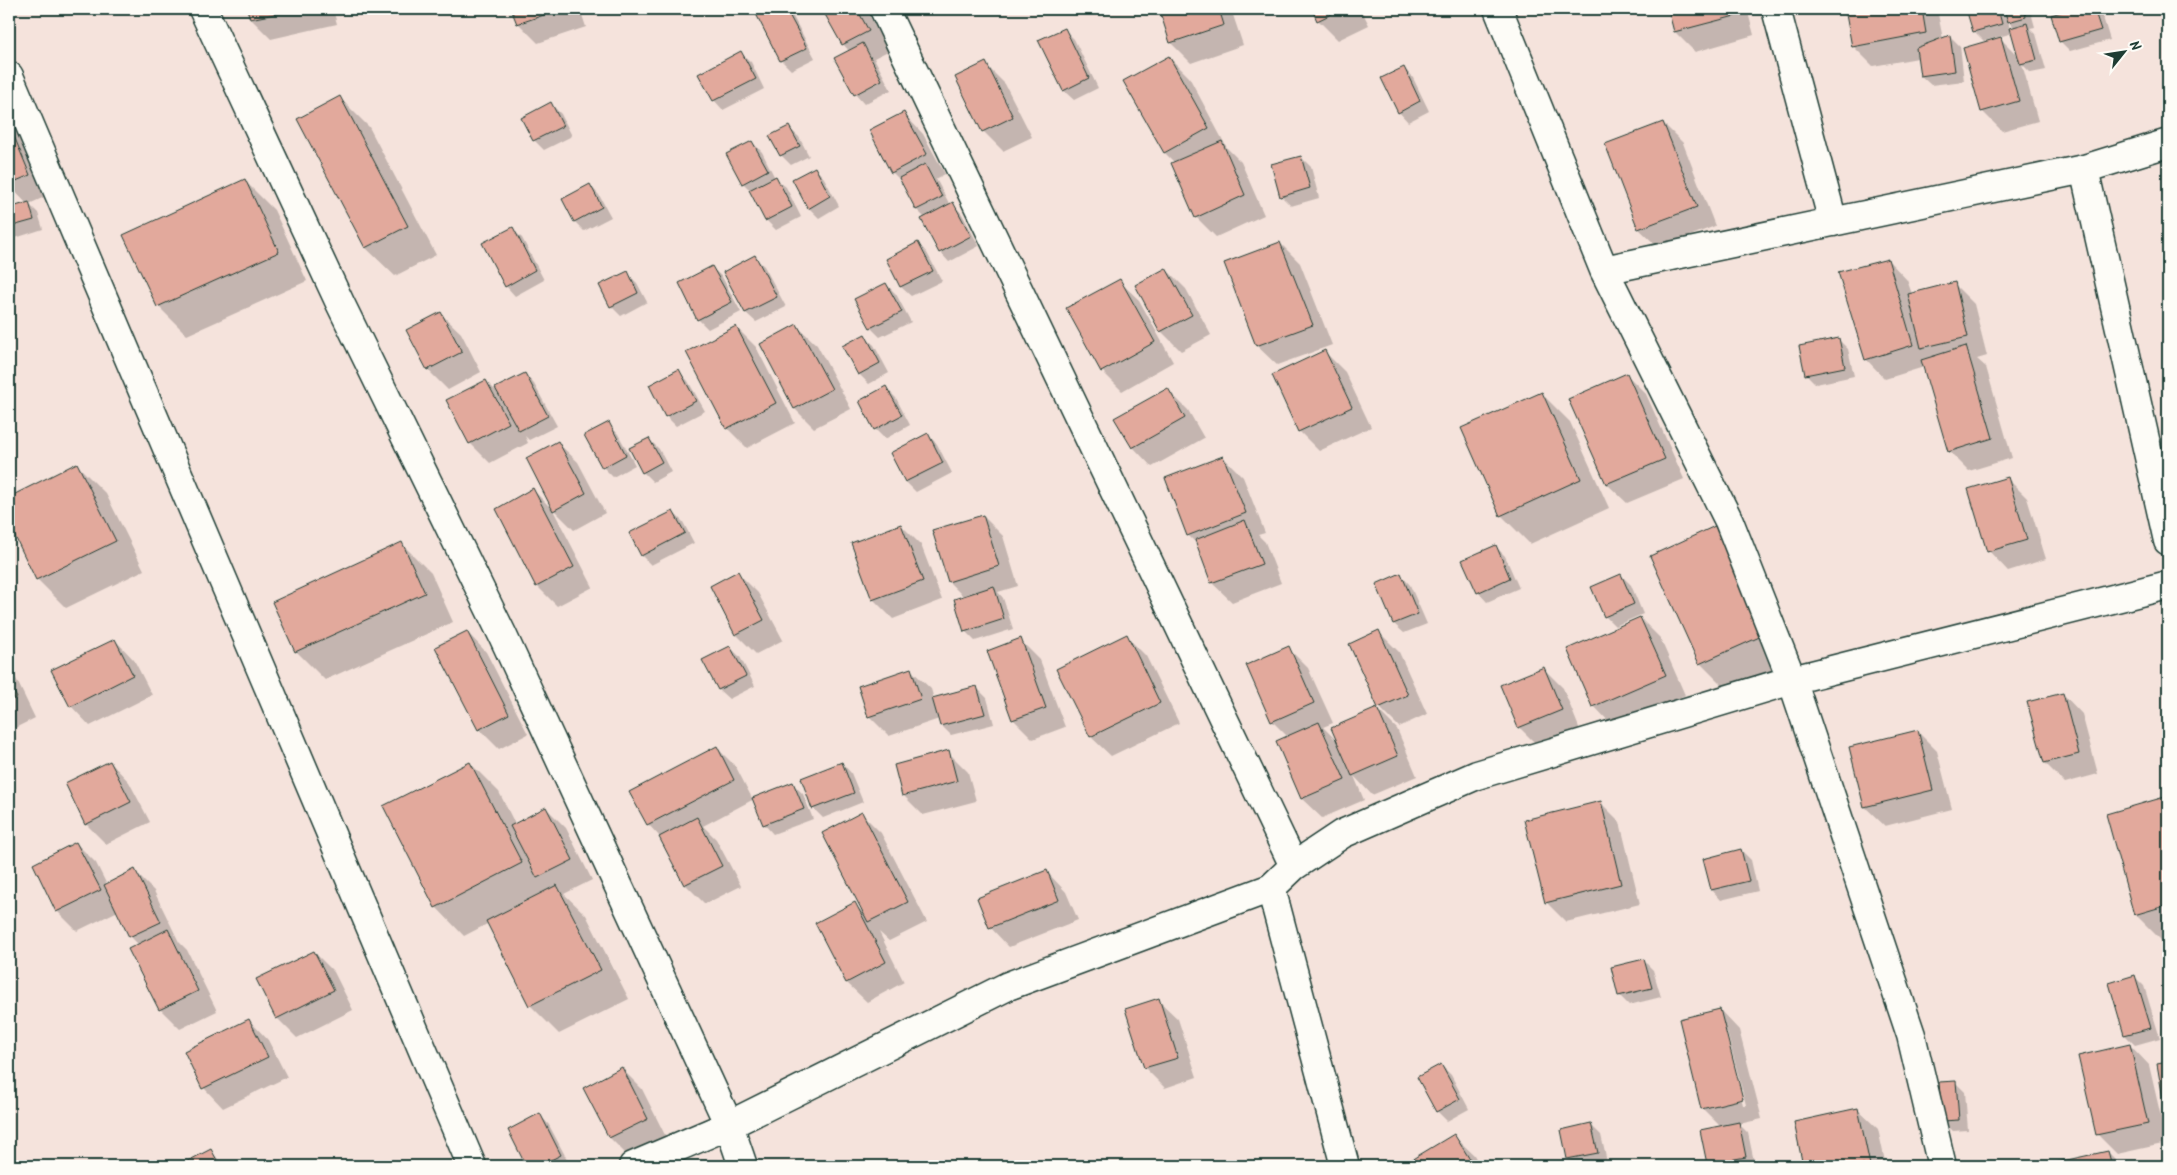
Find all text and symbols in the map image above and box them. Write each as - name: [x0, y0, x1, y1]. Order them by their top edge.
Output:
- north arrow: [2100, 28, 2150, 78]
- text: N: [2123, 37, 2146, 55]

